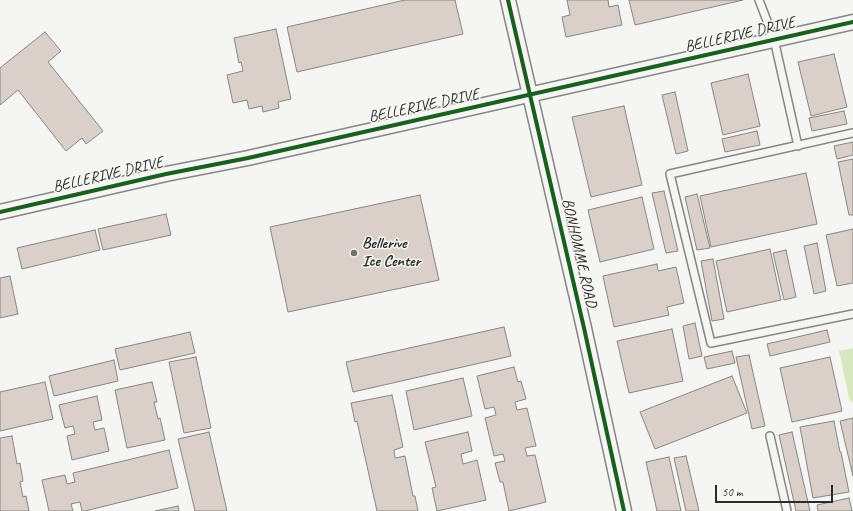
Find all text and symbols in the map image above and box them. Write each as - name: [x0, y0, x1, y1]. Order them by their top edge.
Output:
- street label: BELLERIVE DRIVE: [683, 13, 797, 57]
- street label: BELLERIVE DRIVE: [367, 85, 481, 127]
- street label: BELLERIVE DRIVE: [51, 153, 165, 197]
- street label: BONHOMME ROAD: [557, 197, 601, 309]
- place label: Bellerive Ice Center: [362, 234, 420, 272]
- marker: Bellerive Ice Center: [349, 248, 359, 258]
- scale bar: [717, 477, 835, 503]
- text: 50 m: [722, 484, 742, 500]

